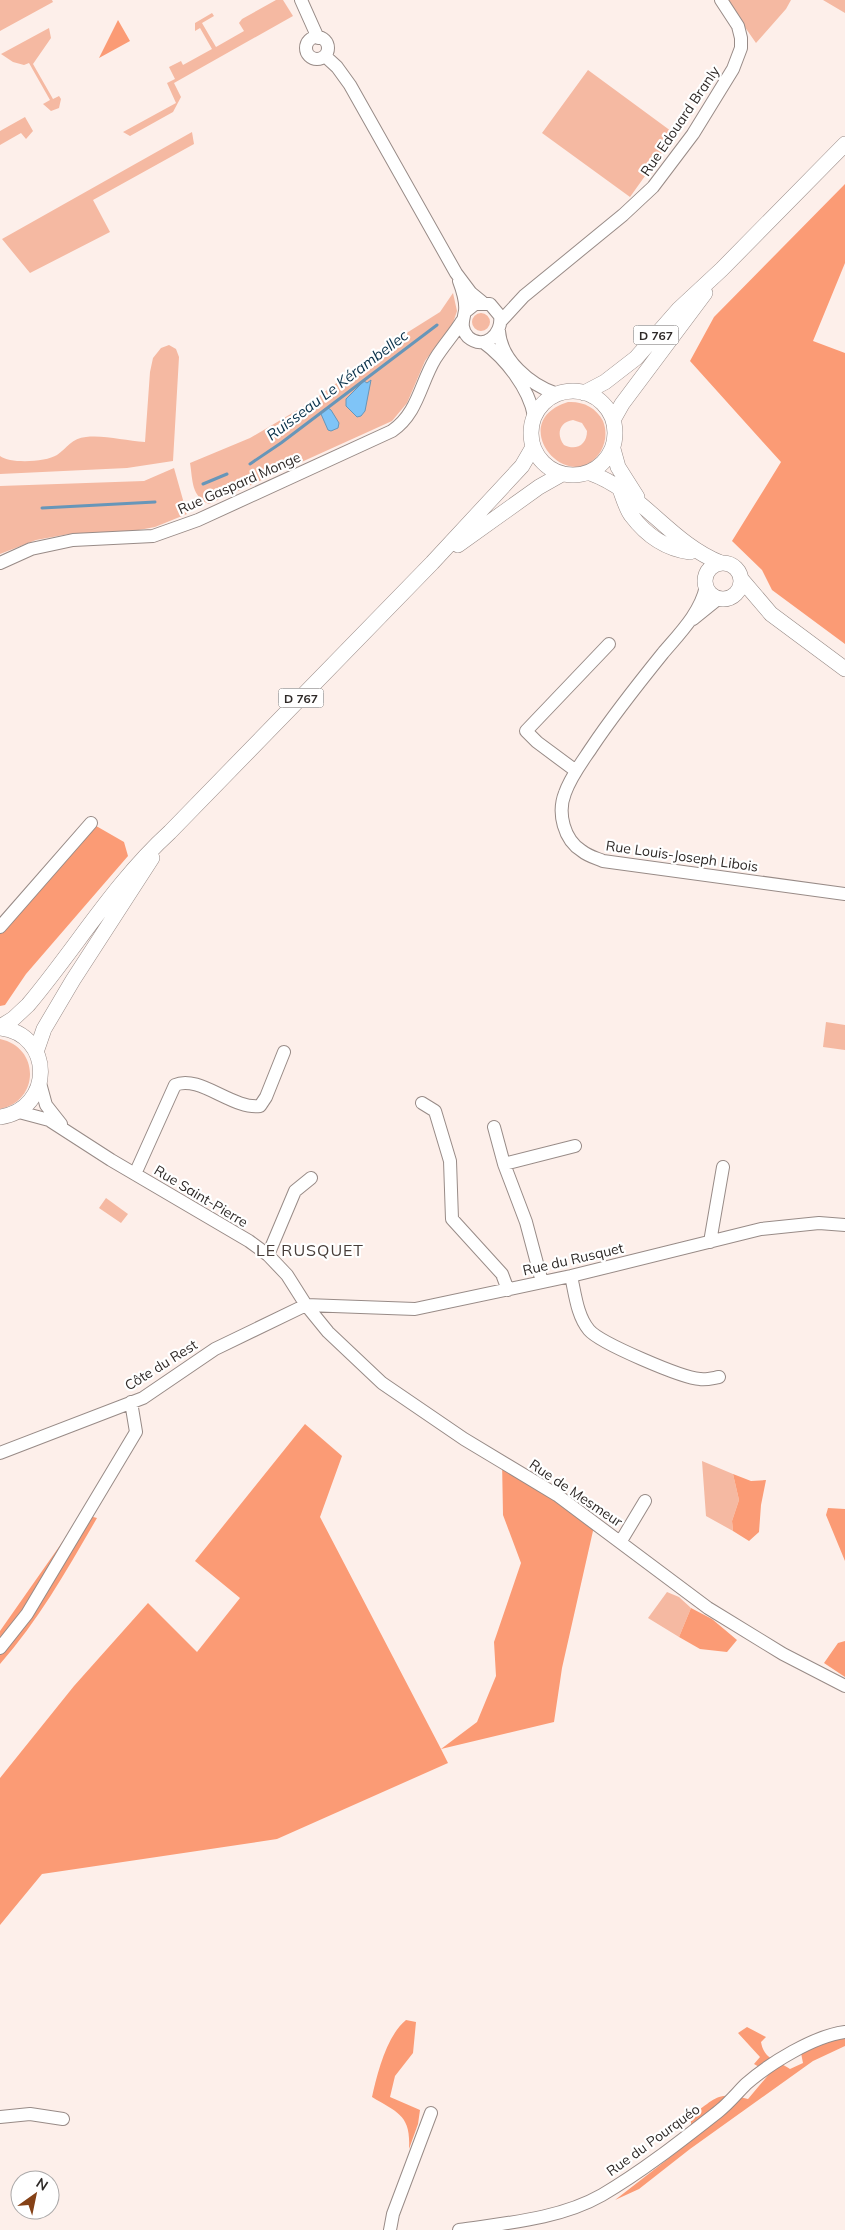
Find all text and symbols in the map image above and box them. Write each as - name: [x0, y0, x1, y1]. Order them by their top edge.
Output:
- street label: Rue Edouard Branly: [636, 62, 724, 180]
- water label: Ruisseau Le Kérambellec: [262, 325, 412, 444]
- road number: D 767: [634, 326, 678, 344]
- street label: Rue Gaspard Monge: [175, 448, 303, 518]
- road number: D 767: [278, 688, 324, 708]
- street label: Rue Louis-Joseph Libois: [605, 836, 759, 876]
- street label: Rue Saint-Pierre: [151, 1161, 251, 1231]
- street label: Rue du Rusquet: [521, 1239, 625, 1279]
- district label: LE RUSQUET: [256, 1240, 364, 1260]
- street label: Côte du Rest: [121, 1336, 201, 1394]
- street label: Rue de Mesmeur: [526, 1455, 627, 1531]
- street label: Rue du Pourquéo: [603, 2100, 703, 2180]
- north arrow: [10, 2170, 60, 2220]
- text: N: [33, 2174, 51, 2195]

